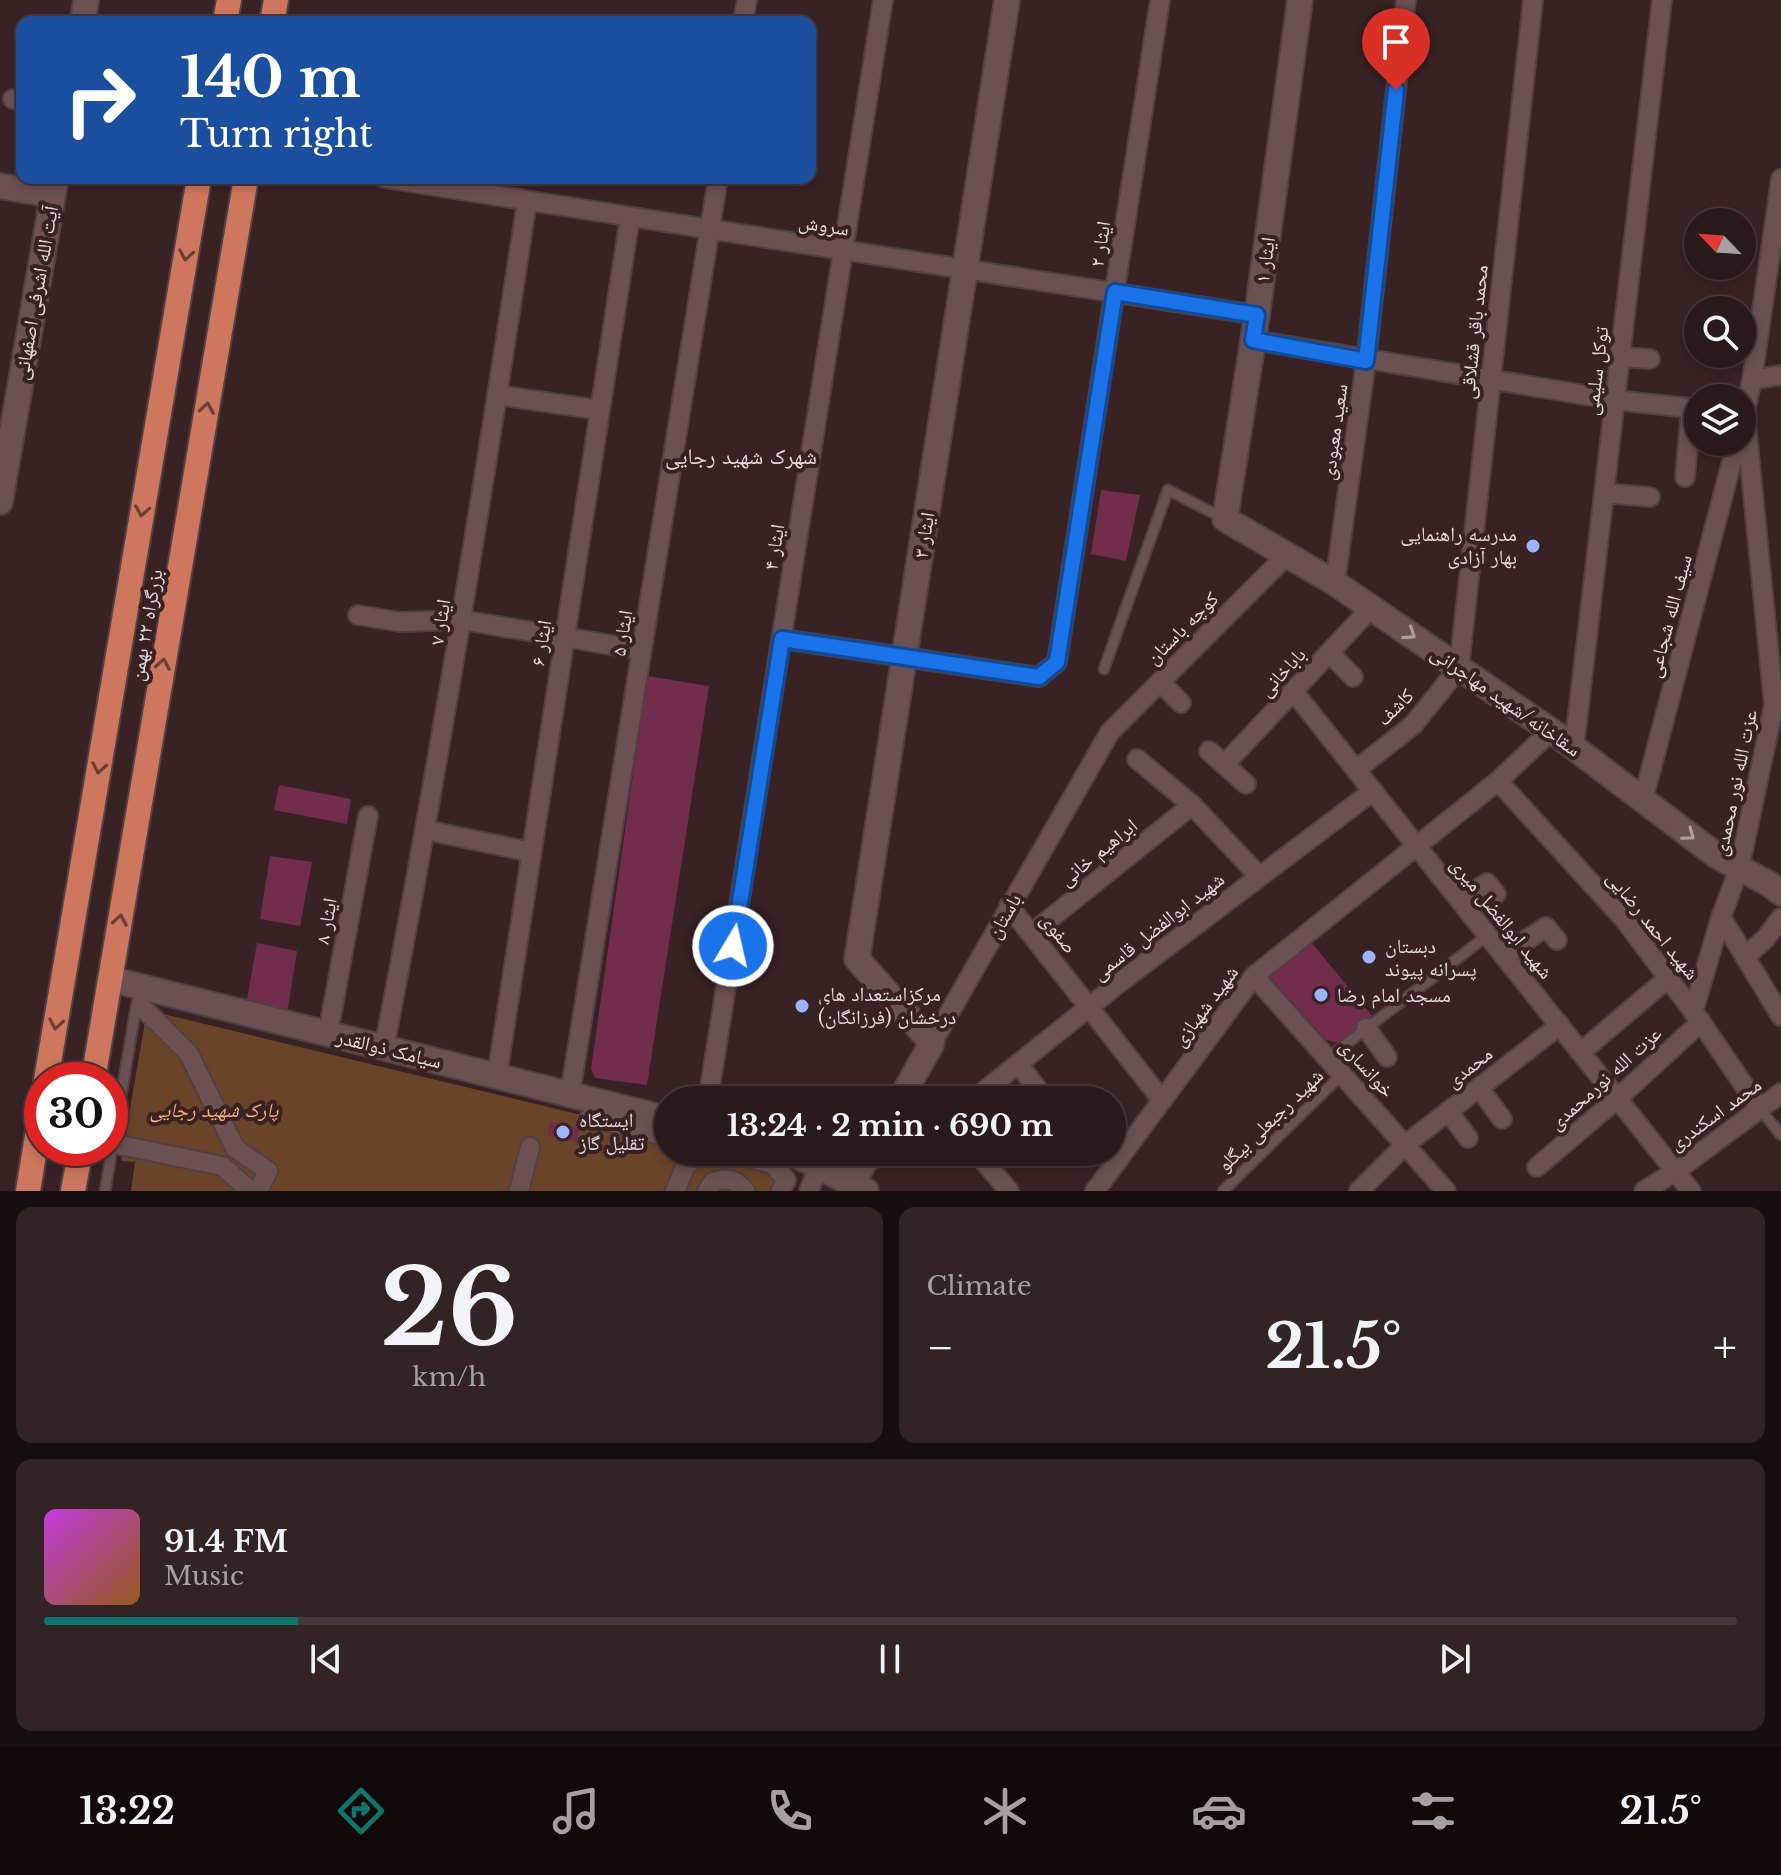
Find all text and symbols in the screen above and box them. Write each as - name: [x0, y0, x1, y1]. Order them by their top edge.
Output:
- pin: [1362, 8, 1430, 90]
- icon: arrive: [1374, 20, 1418, 64]
- text: 140 m: [180, 43, 361, 112]
- icon: right: [48, 48, 152, 152]
- text: Turn right: [180, 112, 373, 157]
- street label: آیت الله اشرفی اصفهانی: [9, 203, 63, 382]
- north arrow: [1684, 208, 1756, 280]
- map controls: [1684, 208, 1756, 456]
- street label: سروش: [797, 209, 851, 241]
- street label: ایثار ۲: [1085, 219, 1115, 269]
- street label: ایثار ۱: [1250, 235, 1280, 285]
- one-way arrow: [178, 248, 195, 262]
- street label: محمد باقر قشلاقی: [1455, 264, 1493, 400]
- button: search: [1684, 296, 1756, 368]
- street label: توکل سلیمی: [1579, 325, 1613, 417]
- street label: سعید معبودی: [1315, 382, 1353, 482]
- button: layers: [1684, 384, 1756, 456]
- one-way arrow: [198, 401, 215, 414]
- district label: شهرک شهید رجایی: [665, 443, 817, 470]
- one-way arrow: [135, 504, 152, 518]
- street label: ایثار ۳: [909, 510, 939, 560]
- street label: ایثار ۴: [759, 522, 789, 572]
- place label: مدرسه راهنمایی بهار آزادی: [1400, 522, 1517, 569]
- marker: مدرسه راهنمایی بهار آزادی: [1524, 537, 1542, 555]
- street label: سیف الله شجاعی: [1641, 552, 1697, 680]
- street label: بزرگراه ۲۲ بهمن: [124, 567, 168, 683]
- street label: کوچه باستان: [1141, 587, 1223, 669]
- street label: ایثار ۷: [425, 597, 455, 647]
- street label: ایثار ۵: [607, 608, 637, 658]
- street label: ایثار ۶: [526, 618, 556, 668]
- one-way arrow: [1401, 624, 1415, 639]
- street label: سقاخانه/شهید مهاجرانی: [1427, 640, 1585, 762]
- street label: باباخانی: [1253, 643, 1311, 701]
- one-way arrow: [154, 657, 171, 671]
- street label: کاشف: [1371, 683, 1419, 731]
- street label: عزت الله نور محمدی: [1708, 708, 1762, 858]
- one-way arrow: [91, 761, 108, 774]
- street label: ابراهیم خانی: [1054, 813, 1143, 892]
- one-way arrow: [1680, 826, 1695, 840]
- street label: شهید ابوالفضل میری: [1446, 852, 1558, 984]
- street label: شهید احمد رضایی: [1602, 866, 1704, 984]
- street label: شهید ابوالفضل قاسمی: [1087, 867, 1229, 985]
- street label: باستان: [982, 889, 1026, 943]
- street label: ایثار ۸: [310, 896, 342, 946]
- position arrow: [691, 904, 775, 988]
- street label: صفوی: [1036, 908, 1082, 958]
- one-way arrow: [111, 914, 128, 927]
- place label: دبستان پسرانه پیوند: [1385, 934, 1477, 981]
- marker: دبستان پسرانه پیوند: [1360, 948, 1378, 966]
- street label: شهید شهبازی: [1167, 961, 1243, 1051]
- place label: مرکزاستعداد های درخشان (فرزانگان): [818, 982, 956, 1029]
- place label: مسجد امام رضا: [1337, 983, 1451, 1009]
- marker: مسجد امام رضا: [1312, 986, 1330, 1004]
- marker: مرکزاستعداد های درخشان (فرزانگان): [793, 997, 811, 1015]
- one-way arrow: [48, 1017, 65, 1031]
- street label: عزت الله نورمحمدی: [1544, 1021, 1666, 1135]
- street label: سیامک ذوالقدر: [333, 1024, 444, 1074]
- street label: خوانساری: [1334, 1034, 1400, 1103]
- street label: محمدی: [1441, 1041, 1497, 1093]
- speed limit sign: 30: [24, 1062, 128, 1166]
- street label: شهید رجبعلی بیگلو: [1212, 1063, 1328, 1177]
- street label: محمد اسکندری: [1664, 1072, 1766, 1156]
- park label: پارک شهید رجایی: [150, 1098, 278, 1123]
- text: 13:24 · 2 min · 690 m: [727, 1107, 1053, 1144]
- place label: ایستگاه تقلیل گاز: [578, 1108, 644, 1155]
- marker: ایستگاه تقلیل گاز: [554, 1123, 572, 1141]
- text: 26: [380, 1244, 518, 1373]
- text: Climate: [927, 1270, 1032, 1302]
- text: 21.5°: [1265, 1310, 1402, 1384]
- text: −: [927, 1320, 954, 1375]
- text: +: [1713, 1320, 1737, 1375]
- text: km/h: [412, 1361, 486, 1393]
- text: 91.4 FM: [164, 1523, 288, 1560]
- text: Music: [164, 1560, 244, 1592]
- icon: previous: [304, 1637, 348, 1681]
- icon: pause: [868, 1637, 912, 1681]
- icon: next: [1433, 1637, 1477, 1681]
- icon: directions: [333, 1783, 389, 1839]
- icon: music: [548, 1783, 604, 1839]
- icon: phone: [762, 1783, 818, 1839]
- icon: climate: [977, 1783, 1033, 1839]
- icon: car: [1191, 1783, 1247, 1839]
- icon: filters: [1405, 1783, 1461, 1839]
- text: 13:22: [79, 1789, 175, 1834]
- text: 21.5°: [1620, 1789, 1702, 1834]

